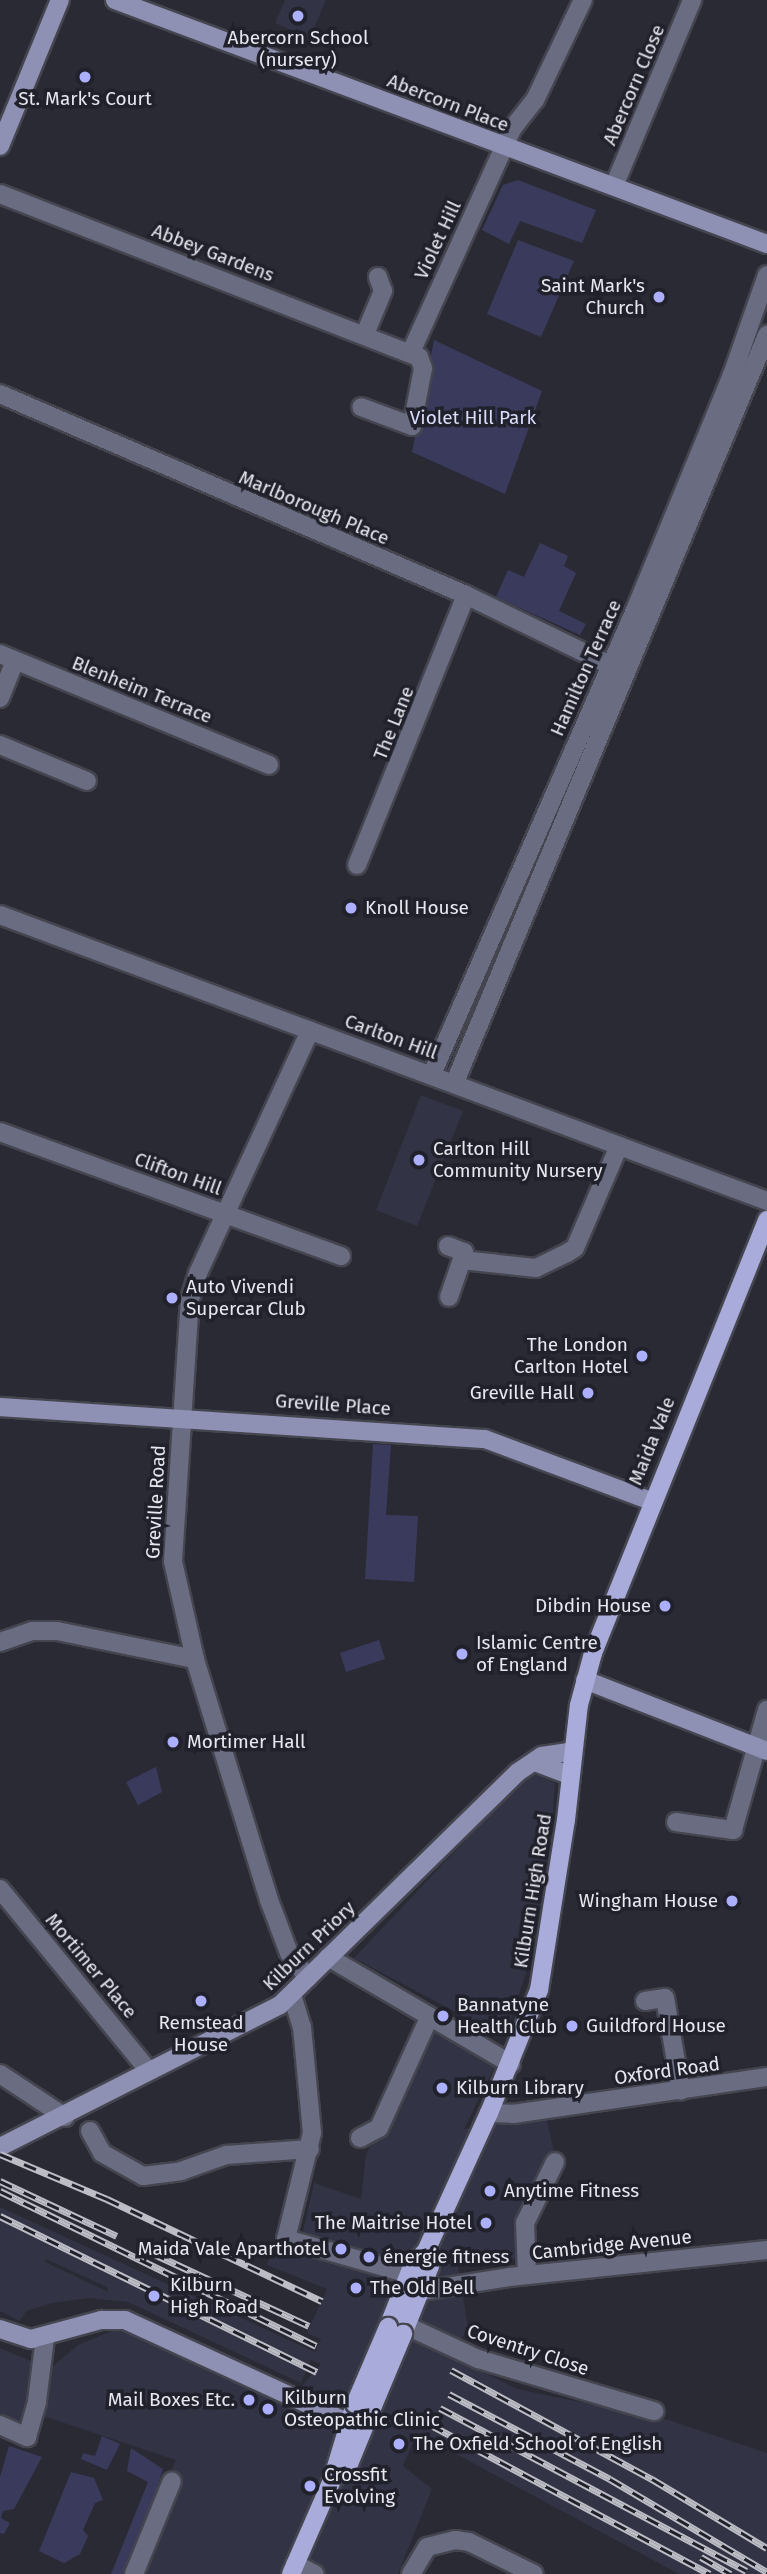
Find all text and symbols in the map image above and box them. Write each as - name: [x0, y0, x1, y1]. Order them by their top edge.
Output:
- marker: Abercorn School (nursery): [290, 8, 306, 24]
- street label: Abercorn Close: [598, 21, 670, 149]
- place label: Abercorn School (nursery): [228, 27, 368, 71]
- marker: St. Mark's Court: [77, 69, 93, 85]
- street label: Abercorn Place: [384, 69, 512, 137]
- place label: St. Mark's Court: [18, 88, 152, 110]
- street label: Violet Hill: [410, 197, 466, 283]
- street label: Abbey Gardens: [149, 219, 277, 287]
- place label: Saint Mark's Church: [541, 275, 645, 319]
- marker: Saint Mark's Church: [651, 289, 667, 305]
- park label: Violet Hill Park: [410, 407, 536, 429]
- street label: Marlborough Place: [235, 466, 393, 550]
- street label: Hamilton Terrace: [546, 596, 626, 740]
- street label: Blenheim Terrace: [69, 651, 215, 729]
- street label: The Lane: [369, 683, 419, 763]
- place label: Knoll House: [365, 897, 469, 919]
- marker: Knoll House: [343, 900, 359, 916]
- street label: Carlton Hill: [342, 1010, 440, 1064]
- place label: Carlton Hill Community Nursery: [433, 1138, 603, 1182]
- street label: Clifton Hill: [131, 1148, 225, 1200]
- marker: Carlton Hill Community Nursery: [411, 1152, 427, 1168]
- place label: Auto Vivendi Supercar Club: [186, 1276, 306, 1320]
- marker: Auto Vivendi Supercar Club: [164, 1290, 180, 1306]
- place label: The London Carlton Hotel: [514, 1334, 628, 1378]
- marker: The London Carlton Hotel: [634, 1348, 650, 1364]
- place label: Greville Hall: [470, 1382, 574, 1404]
- marker: Greville Hall: [580, 1385, 596, 1401]
- street label: Greville Place: [274, 1390, 392, 1420]
- street label: Maida Vale: [624, 1394, 680, 1488]
- street label: Greville Road: [142, 1444, 170, 1560]
- place label: Dibdin House: [535, 1595, 651, 1617]
- marker: Dibdin House: [657, 1598, 673, 1614]
- place label: Islamic Centre of England: [476, 1632, 598, 1676]
- marker: Islamic Centre of England: [454, 1646, 470, 1662]
- place label: Mortimer Hall: [187, 1731, 306, 1753]
- marker: Mortimer Hall: [165, 1734, 181, 1750]
- street label: Kilburn High Road: [510, 1812, 556, 1970]
- place label: Wingham House: [579, 1890, 718, 1912]
- marker: Wingham House: [724, 1893, 740, 1909]
- street label: Kilburn Priory: [258, 1896, 360, 1996]
- street label: Mortimer Place: [40, 1909, 142, 2023]
- marker: Remstead House: [193, 1993, 209, 2009]
- place label: Bannatyne Health Club: [457, 1994, 557, 2038]
- marker: Bannatyne Health Club: [435, 2008, 451, 2024]
- place label: Remstead House: [158, 2012, 244, 2056]
- place label: Guildford House: [586, 2015, 726, 2037]
- marker: Guildford House: [564, 2018, 580, 2034]
- street label: Oxford Road: [613, 2052, 721, 2090]
- place label: Kilburn Library: [456, 2077, 584, 2099]
- marker: Kilburn Library: [434, 2080, 450, 2096]
- place label: Anytime Fitness: [504, 2180, 639, 2202]
- marker: Anytime Fitness: [482, 2183, 498, 2199]
- place label: The Maitrise Hotel: [315, 2212, 472, 2234]
- marker: The Maitrise Hotel: [478, 2215, 494, 2231]
- street label: Cambridge Avenue: [531, 2225, 693, 2265]
- place label: Maida Vale Aparthotel: [138, 2238, 327, 2260]
- marker: Maida Vale Aparthotel: [333, 2241, 349, 2257]
- place label: énergie fitness: [383, 2246, 509, 2268]
- marker: énergie fitness: [361, 2249, 377, 2265]
- place label: Kilburn High Road: [170, 2274, 258, 2318]
- place label: The Old Bell: [370, 2277, 474, 2299]
- marker: The Old Bell: [348, 2280, 364, 2296]
- marker: Kilburn High Road: [144, 2286, 164, 2306]
- street label: Coventry Close: [464, 2320, 592, 2380]
- place label: Kilburn Osteopathic Clinic: [284, 2387, 440, 2431]
- place label: Mail Boxes Etc.: [108, 2389, 235, 2411]
- marker: Mail Boxes Etc.: [241, 2392, 257, 2408]
- marker: Kilburn Osteopathic Clinic: [258, 2399, 278, 2419]
- place label: The Oxfield School of English: [413, 2433, 662, 2455]
- marker: The Oxfield School of English: [391, 2436, 407, 2452]
- place label: Crossfit Evolving: [324, 2464, 395, 2508]
- marker: Crossfit Evolving: [302, 2478, 318, 2494]

